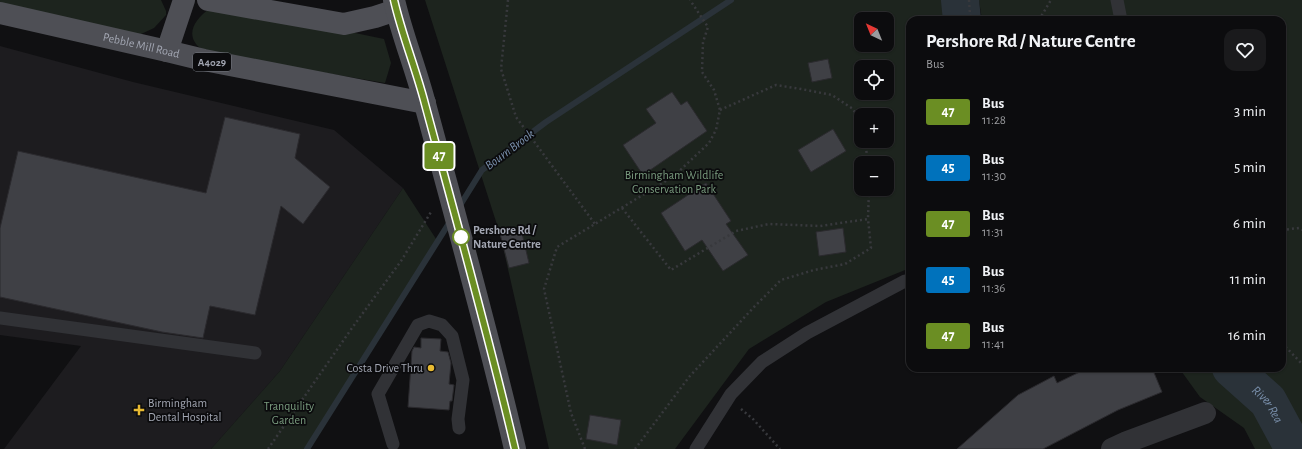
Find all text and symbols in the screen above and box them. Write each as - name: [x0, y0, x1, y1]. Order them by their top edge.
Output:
- north arrow: [854, 12, 894, 52]
- map controls: [854, 12, 894, 196]
- button: heart: [1224, 29, 1266, 71]
- street label: Pebble Mill Road: [102, 31, 181, 60]
- text: Pershore Rd / Nature Centre: [926, 32, 1136, 51]
- road number: A4029: [193, 53, 231, 71]
- text: Bus: [926, 58, 944, 71]
- button: locate: [854, 60, 894, 100]
- text: Bus: [982, 96, 1004, 111]
- text: 3 min: [1234, 104, 1266, 119]
- text: 47: [941, 105, 955, 119]
- button: +: [854, 108, 894, 148]
- text: 11:28: [982, 114, 1006, 127]
- water label: Bourn Brook: [483, 127, 537, 173]
- line badge: 47: [421, 143, 457, 169]
- text: 47: [432, 149, 446, 163]
- text: Bus: [982, 152, 1004, 167]
- button: −: [854, 156, 894, 196]
- text: 5 min: [1234, 160, 1266, 175]
- text: 45: [941, 161, 955, 175]
- park label: Birmingham Wildlife Conservation Park: [625, 169, 723, 195]
- text: 11:30: [982, 170, 1006, 183]
- text: Bus: [982, 208, 1004, 223]
- text: 6 min: [1233, 216, 1266, 231]
- text: 47: [941, 217, 955, 231]
- place label: Pershore Rd / Nature Centre: [473, 224, 541, 250]
- text: 11:31: [982, 226, 1004, 239]
- marker: Pershore Rd / Nature Centre: [452, 228, 470, 246]
- text: Bus: [982, 264, 1004, 279]
- text: 11 min: [1230, 272, 1266, 287]
- text: 45: [941, 273, 955, 287]
- text: 11:36: [982, 282, 1005, 295]
- text: Bus: [982, 320, 1004, 335]
- text: 16 min: [1228, 328, 1266, 343]
- text: 47: [941, 329, 955, 343]
- text: 11:41: [982, 338, 1005, 351]
- place label: Costa Drive Thru: [346, 362, 423, 374]
- marker: Costa Drive Thru: [426, 363, 436, 373]
- water label: River Rea: [1249, 383, 1285, 425]
- place label: Birmingham Dental Hospital: [148, 397, 221, 423]
- park label: Tranquility Garden: [264, 400, 314, 426]
- marker: Birmingham Dental Hospital: [133, 404, 145, 416]

